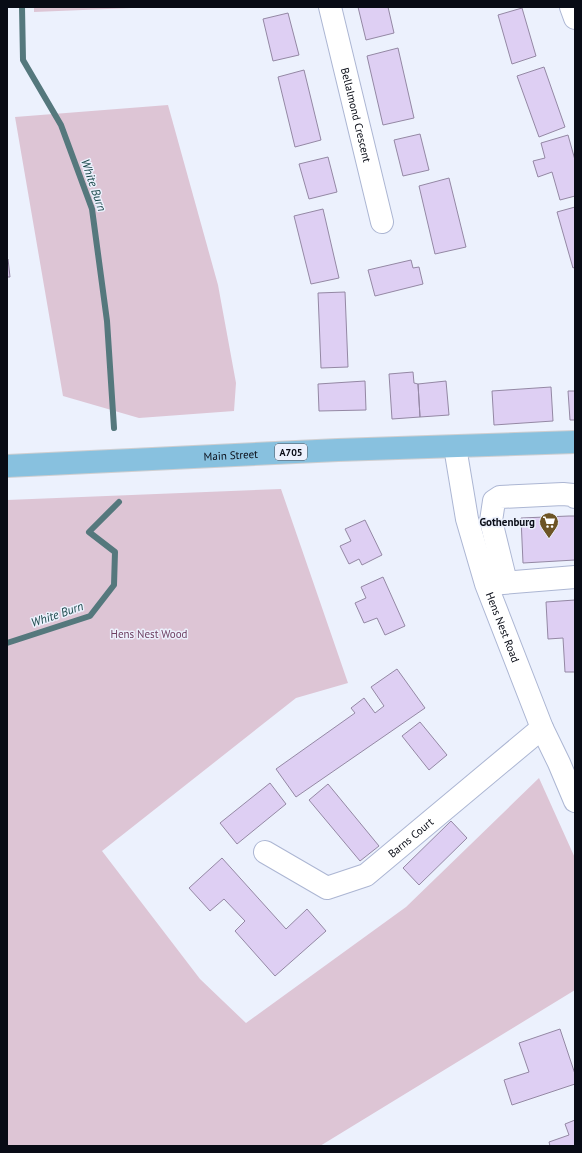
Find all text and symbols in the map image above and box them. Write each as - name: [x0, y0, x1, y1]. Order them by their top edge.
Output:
- street label: Bellalmond Crescent: [338, 66, 374, 164]
- water label: White Burn: [78, 157, 110, 213]
- road number: A705: [275, 444, 307, 460]
- street label: Main Street: [203, 447, 258, 463]
- supermarket icon: Gothenburg: [538, 511, 560, 539]
- place label: Gothenburg: [479, 515, 535, 529]
- street label: Hens Nest Road: [483, 590, 523, 664]
- water label: White Burn: [29, 598, 85, 630]
- park label: Hens Nest Wood: [111, 627, 188, 641]
- street label: Barns Court: [385, 815, 436, 861]

